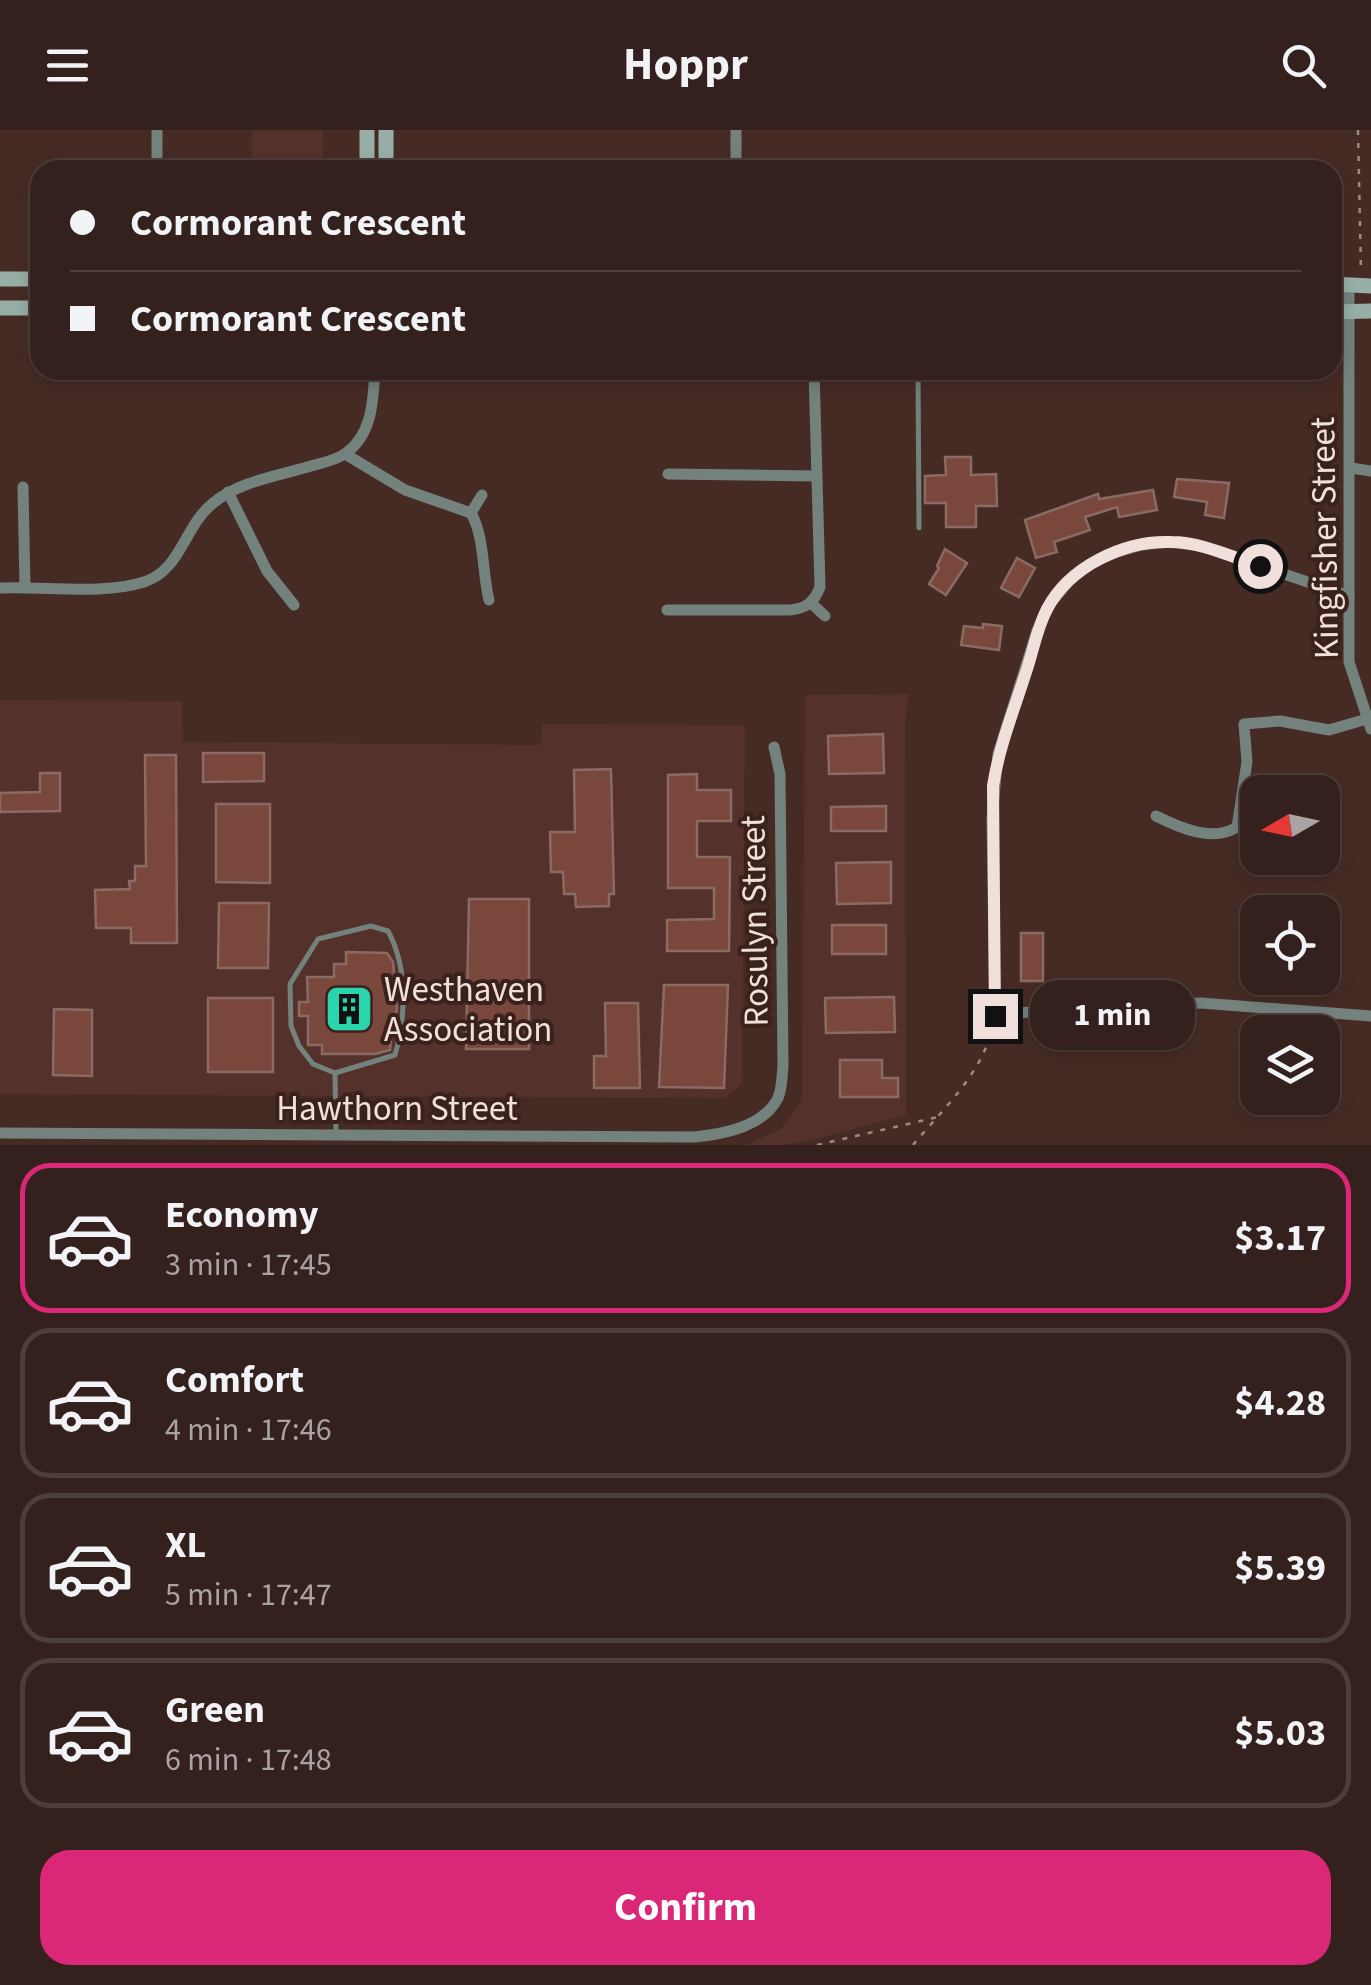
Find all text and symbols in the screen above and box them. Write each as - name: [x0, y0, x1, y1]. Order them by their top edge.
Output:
- text: Hoppr: [623, 33, 748, 97]
- icon: menu: [40, 38, 95, 93]
- icon: search: [1276, 38, 1331, 93]
- text: Cormorant Crescent: [130, 196, 466, 250]
- text: Cormorant Crescent: [130, 292, 466, 346]
- street label: Kingfisher Street: [1298, 416, 1352, 660]
- route start: [1238, 544, 1283, 589]
- north arrow: [1240, 775, 1340, 875]
- map controls: [1240, 775, 1340, 1115]
- street label: Rosulyn Street: [728, 815, 782, 1027]
- button: locate: [1240, 895, 1340, 995]
- place label: Westhaven Association: [384, 965, 552, 1055]
- callout: 1 min: [1030, 981, 1195, 1051]
- building icon: Westhaven Association: [323, 983, 375, 1035]
- text: 1 min: [1074, 992, 1151, 1038]
- route end: [973, 994, 1018, 1039]
- button: layers: [1240, 1015, 1340, 1115]
- street label: Hawthorn Street: [276, 1084, 518, 1134]
- text: Economy: [165, 1188, 318, 1242]
- icon: car: [45, 1193, 135, 1283]
- text: $3.17: [1234, 1211, 1326, 1265]
- text: 3 min · 17:45: [165, 1242, 332, 1288]
- text: Comfort: [165, 1353, 304, 1407]
- icon: car: [45, 1358, 135, 1448]
- text: $4.28: [1234, 1376, 1326, 1430]
- text: 4 min · 17:46: [165, 1407, 332, 1453]
- text: XL: [165, 1518, 206, 1572]
- icon: car: [45, 1523, 135, 1613]
- text: $5.39: [1234, 1541, 1326, 1595]
- text: 5 min · 17:47: [165, 1572, 332, 1618]
- text: Green: [165, 1683, 265, 1737]
- icon: car: [45, 1688, 135, 1778]
- text: $5.03: [1234, 1706, 1326, 1760]
- text: 6 min · 17:48: [165, 1737, 332, 1783]
- button: Confirm: [40, 1850, 1331, 1965]

